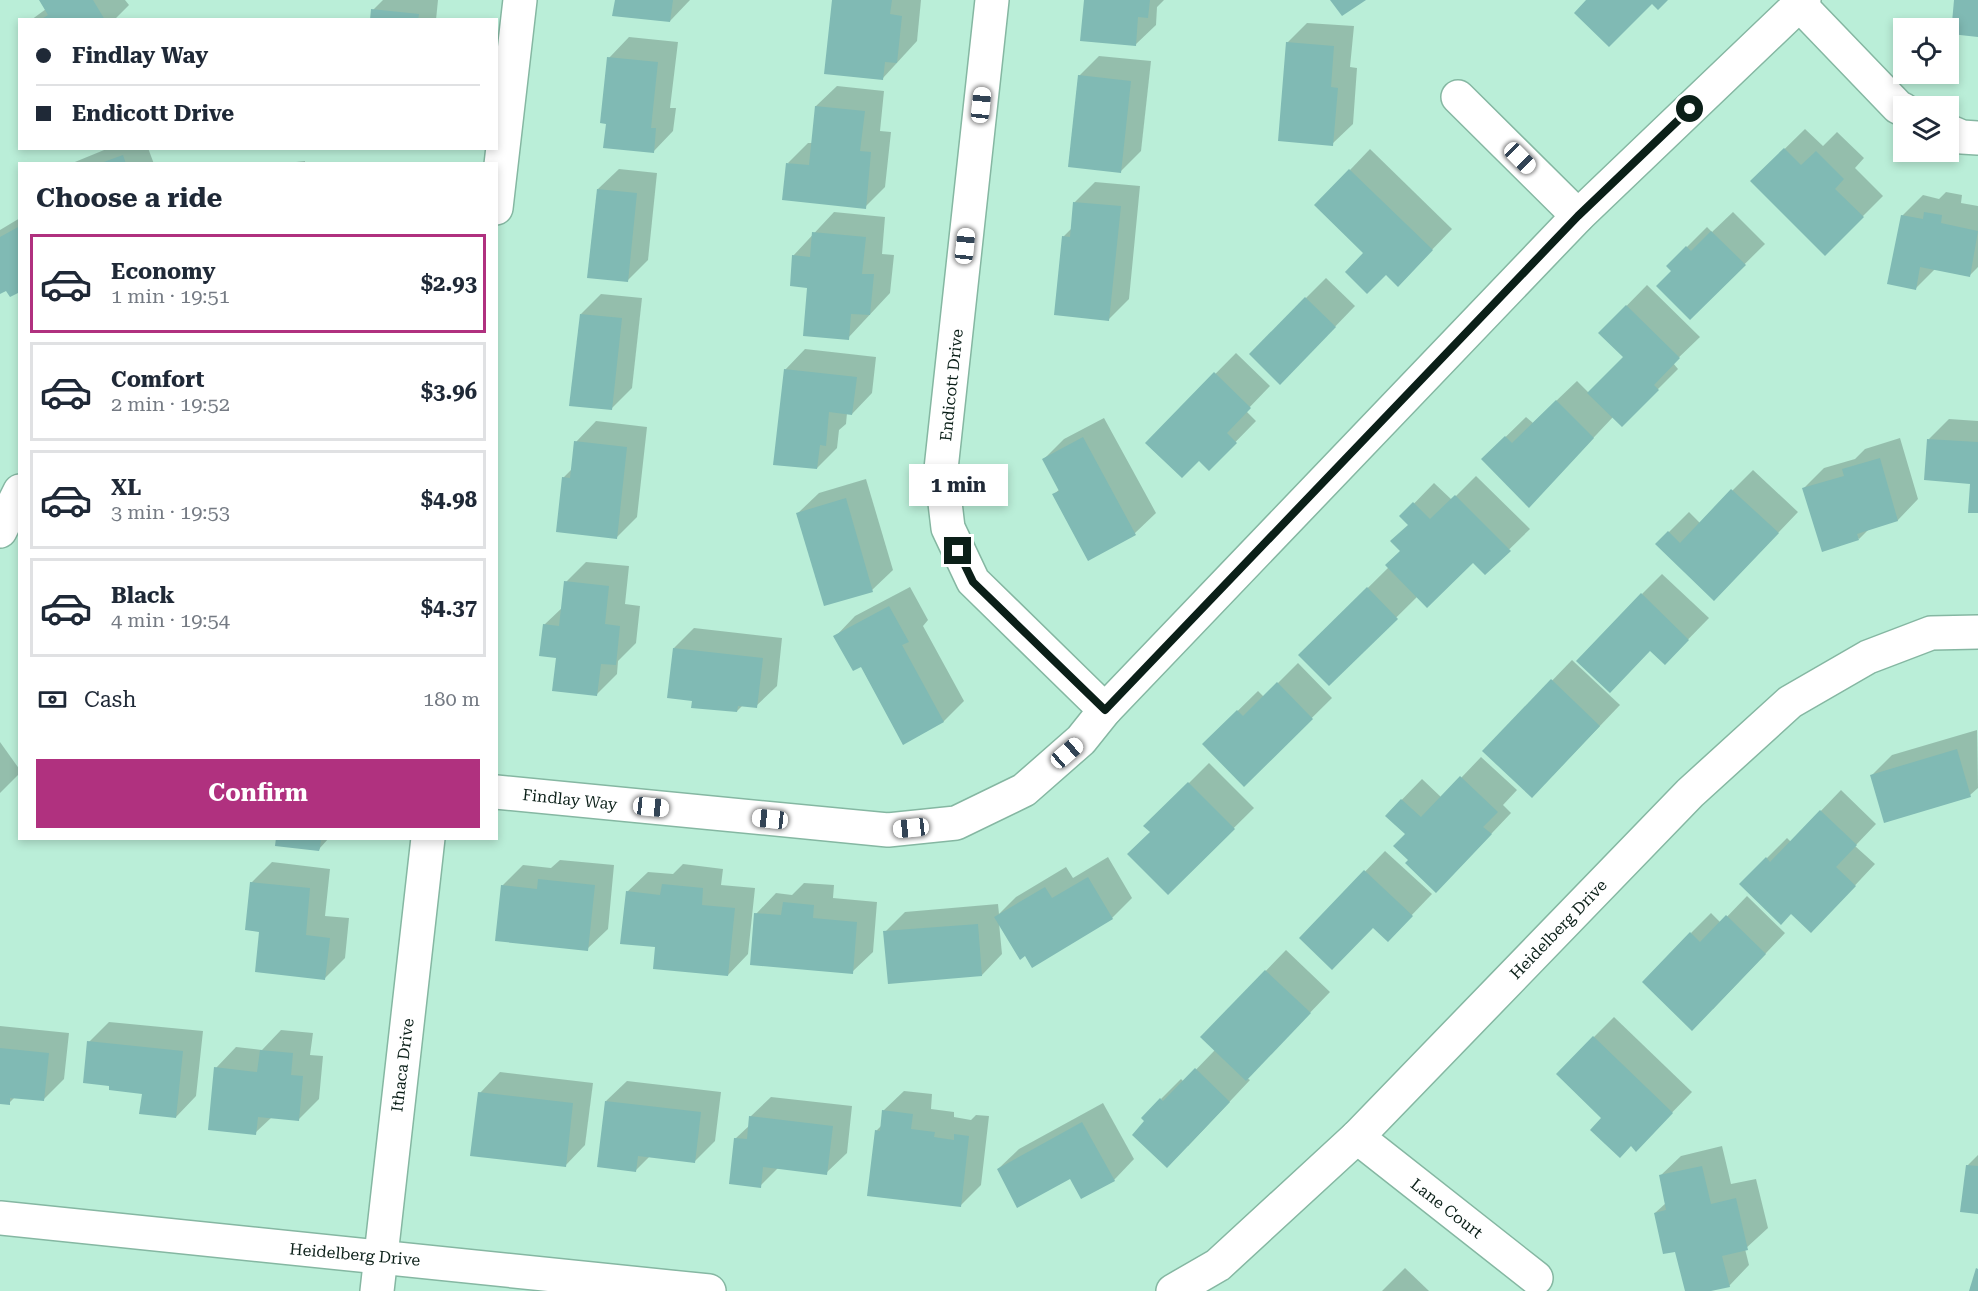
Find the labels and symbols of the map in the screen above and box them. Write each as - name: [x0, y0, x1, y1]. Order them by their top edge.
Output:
- car: [970, 86, 992, 124]
- route start: [1676, 95, 1703, 122]
- car: [1501, 139, 1539, 177]
- car: [954, 227, 976, 265]
- street label: Endicott Drive: [936, 328, 967, 442]
- callout: 1 min: [908, 464, 1008, 506]
- route end: [944, 537, 971, 564]
- car: [1048, 734, 1086, 772]
- street label: Findlay Way: [522, 785, 619, 814]
- car: [632, 796, 670, 818]
- car: [751, 808, 789, 830]
- car: [892, 817, 930, 839]
- street label: Heidelberg Drive: [1506, 875, 1611, 983]
- street label: Ithaca Drive: [387, 1017, 418, 1113]
- street label: Lane Court: [1407, 1174, 1486, 1242]
- street label: Heidelberg Drive: [289, 1239, 421, 1270]

